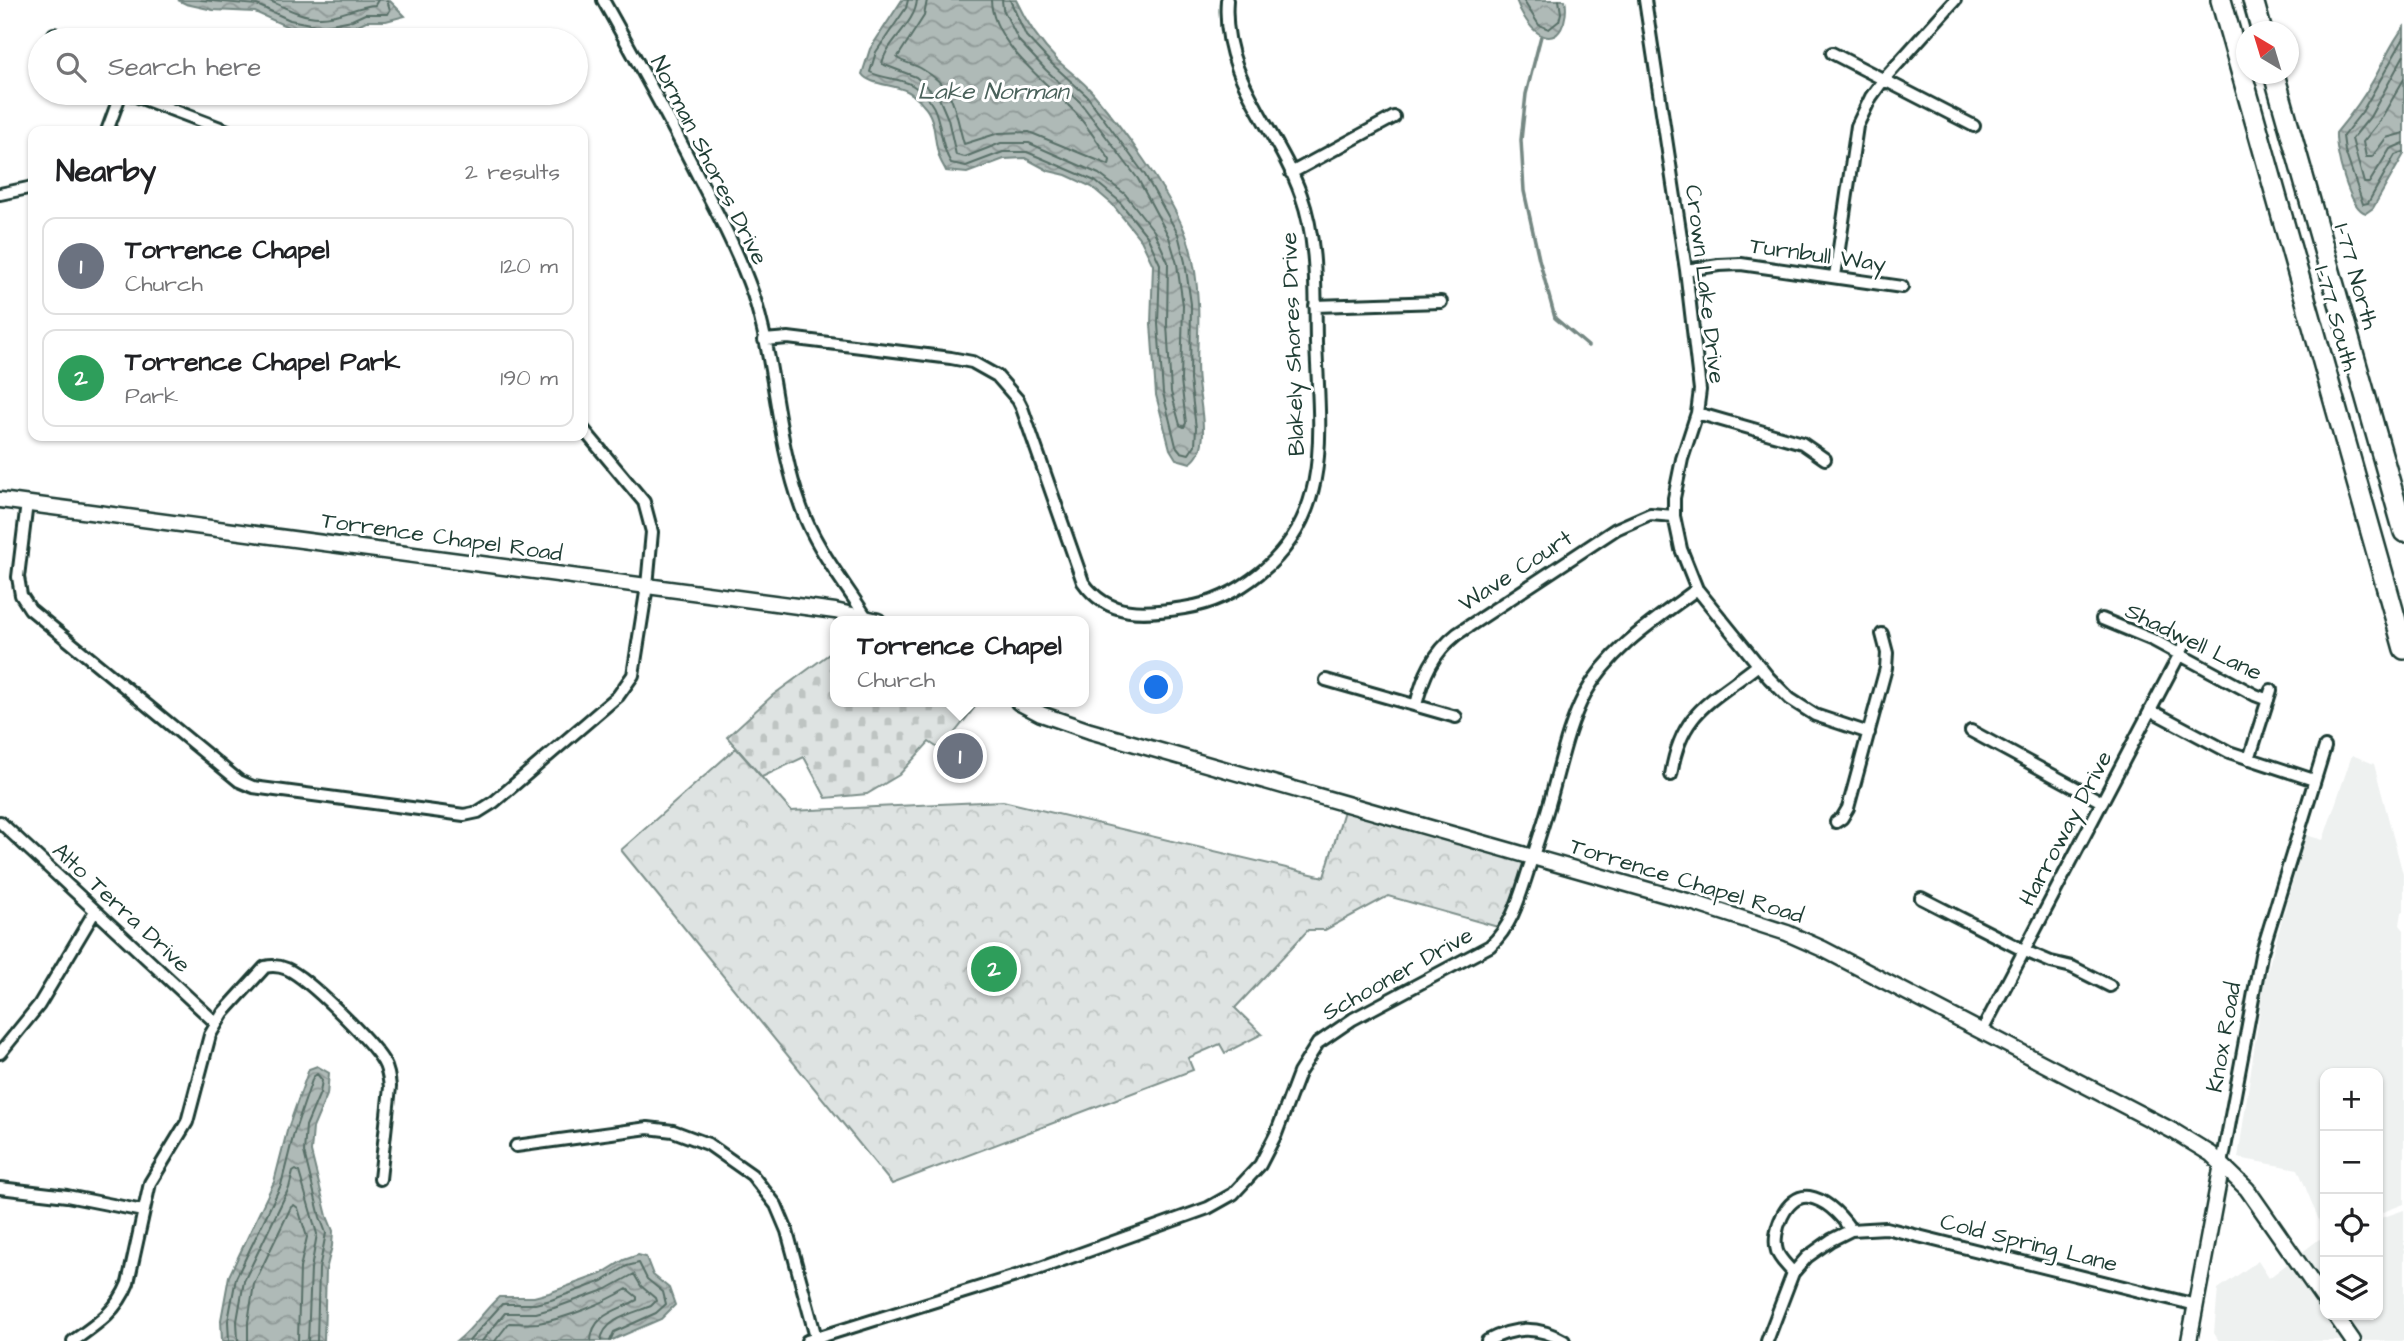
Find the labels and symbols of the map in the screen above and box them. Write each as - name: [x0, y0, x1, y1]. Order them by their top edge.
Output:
- north arrow: [2236, 21, 2299, 84]
- street label: Norman Shores Drive: [642, 50, 776, 271]
- water label: Lake Norman: [918, 75, 1070, 109]
- street label: Crown Lake Drive: [1677, 183, 1733, 385]
- street label: I-77 North: [2326, 220, 2387, 334]
- street label: Turnbull Way: [1748, 230, 1888, 281]
- street label: Blakely Shores Drive: [1273, 231, 1314, 457]
- street label: I-77 South: [2306, 262, 2367, 375]
- street label: Torrence Chapel Road: [319, 504, 565, 570]
- street label: Wave Court: [1452, 522, 1579, 620]
- street label: Shadwell Lane: [2120, 595, 2267, 689]
- your location: [1139, 670, 1173, 704]
- pin: 1: [937, 730, 983, 782]
- street label: Harroway Drive: [2011, 745, 2121, 912]
- street label: Torrence Chapel Road: [1566, 830, 1808, 932]
- street label: Alto Terra Drive: [45, 835, 197, 980]
- street label: Schooner Drive: [1316, 919, 1479, 1029]
- pin: 2: [971, 943, 1017, 995]
- street label: Knox Road: [2199, 979, 2249, 1095]
- street label: Cold Spring Lane: [1936, 1205, 2121, 1281]

